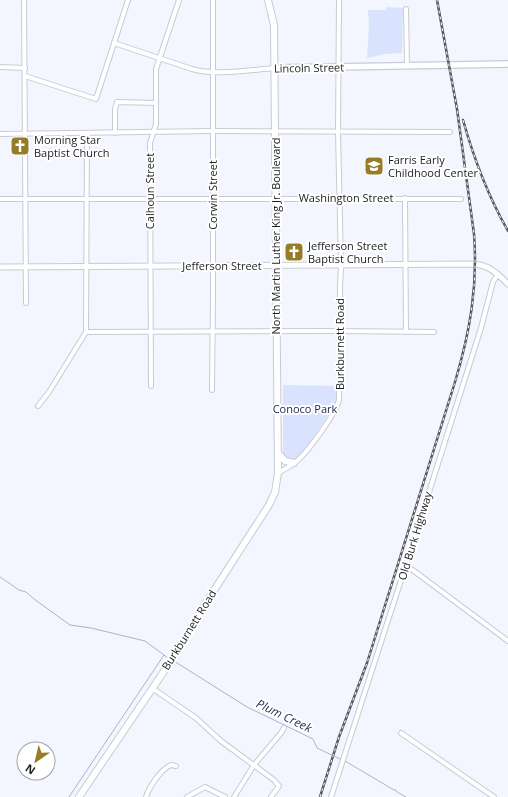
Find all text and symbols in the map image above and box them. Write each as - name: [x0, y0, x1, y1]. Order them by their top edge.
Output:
- street label: Lincoln Street: [274, 59, 344, 76]
- place label: Morning Star Baptist Church: [34, 132, 110, 160]
- church icon: Morning Star Baptist Church: [9, 135, 31, 157]
- street label: North Martin Luther King Jr. Boulevard: [268, 138, 283, 334]
- place label: Farris Early Childhood Center: [388, 152, 478, 180]
- street label: Calhoun Street: [142, 153, 157, 229]
- school or university icon: Farris Early Childhood Center: [363, 155, 385, 177]
- street label: Corwin Street: [205, 160, 220, 230]
- street label: Washington Street: [299, 190, 393, 205]
- place label: Jefferson Street Baptist Church: [307, 238, 387, 266]
- church icon: Jefferson Street Baptist Church: [283, 241, 305, 263]
- street label: Jefferson Street: [181, 258, 262, 273]
- street label: Burkburnett Road: [332, 298, 347, 390]
- park label: Conoco Park: [273, 401, 338, 416]
- street label: Old Burk Highway: [394, 489, 435, 582]
- street label: Burkburnett Road: [158, 587, 219, 673]
- water label: Plum Creek: [254, 695, 316, 737]
- north arrow: [16, 741, 56, 781]
- text: N: [22, 761, 38, 778]

